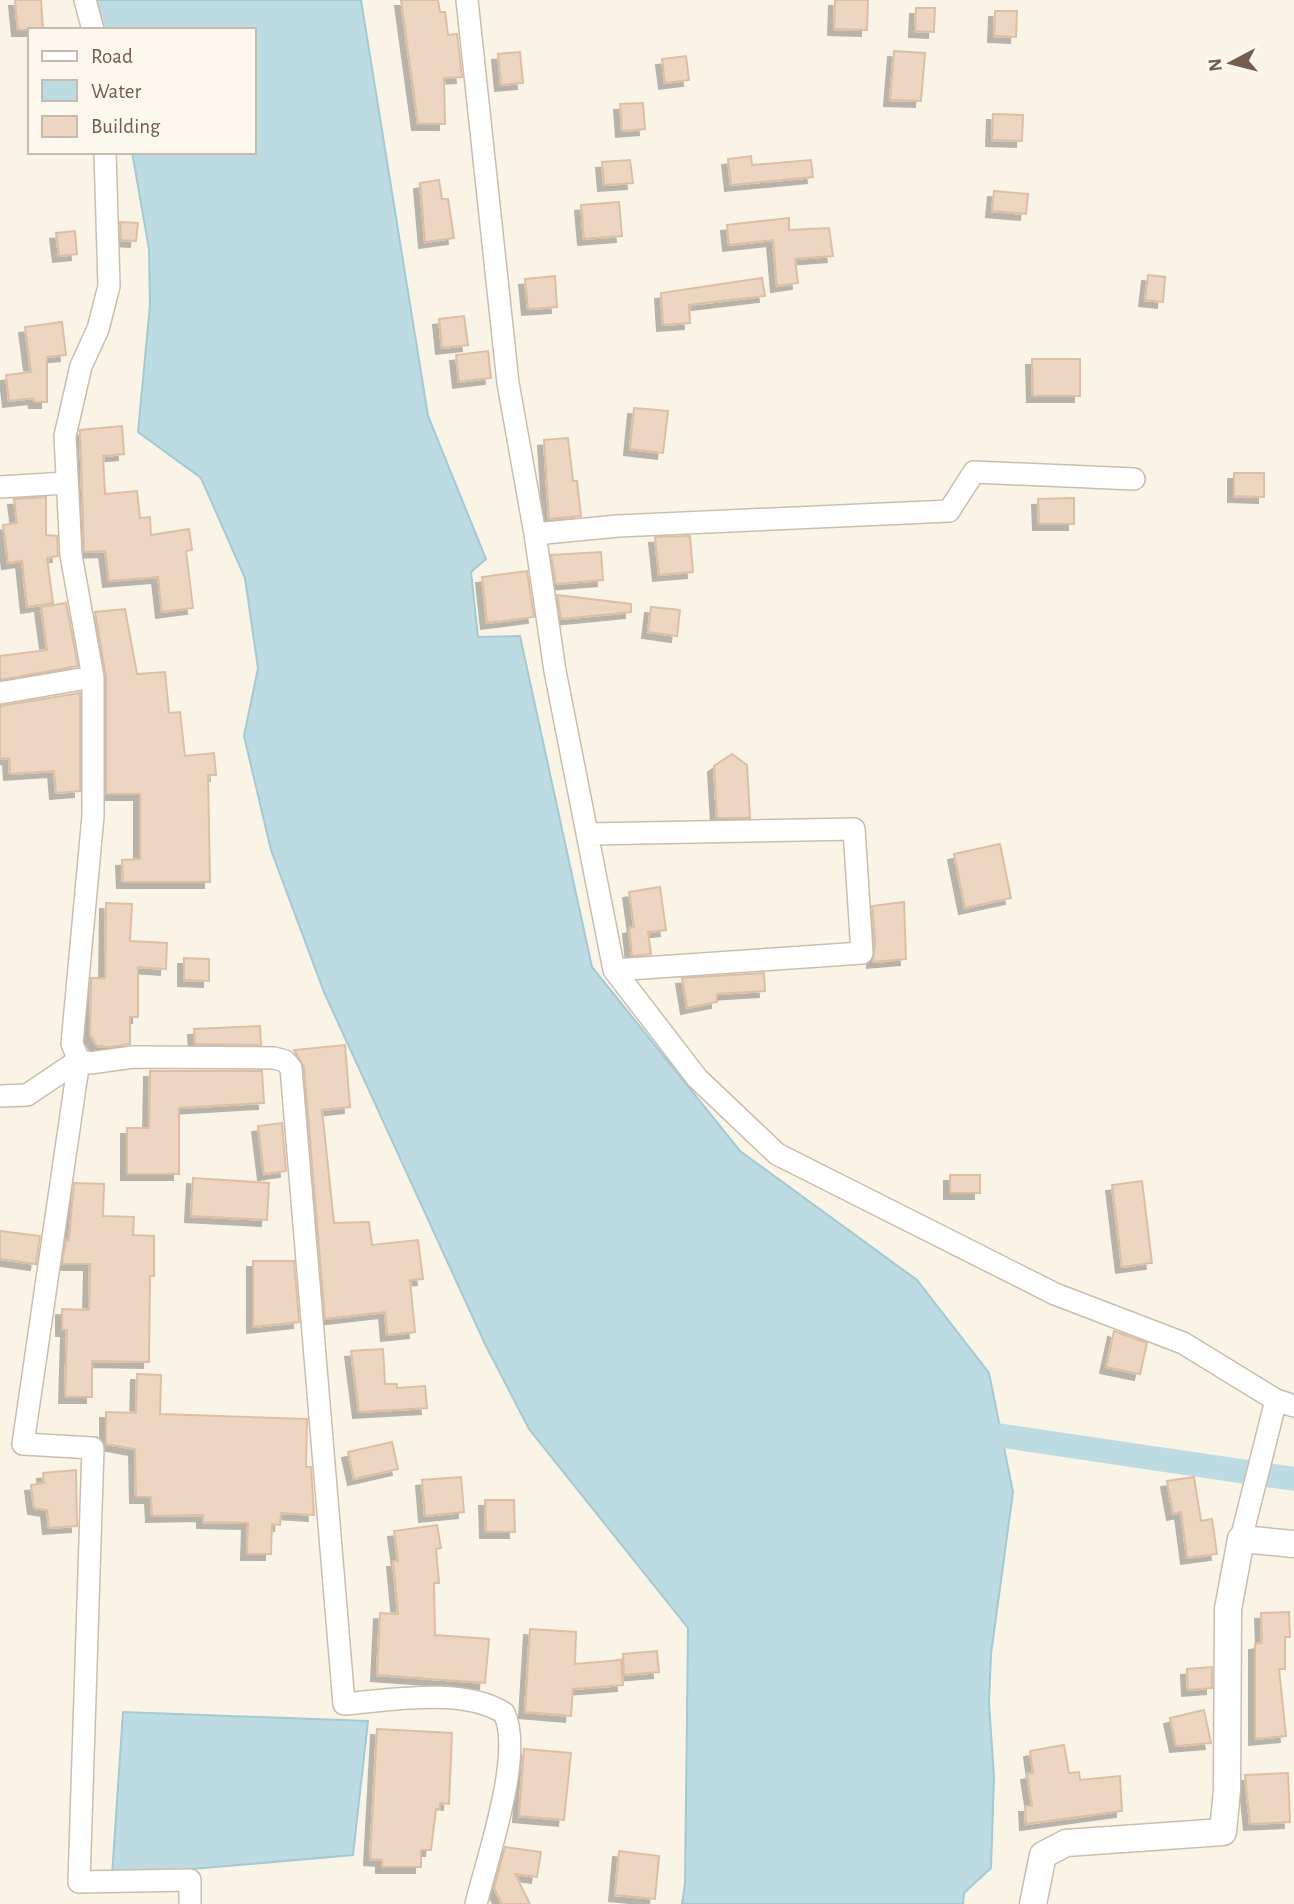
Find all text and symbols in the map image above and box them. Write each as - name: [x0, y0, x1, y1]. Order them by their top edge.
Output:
- legend: [28, 28, 256, 154]
- north arrow: [1196, 28, 1266, 98]
- text: Road: [91, 46, 133, 67]
- text: N: [1205, 57, 1226, 73]
- text: Water: [91, 81, 141, 102]
- text: Building: [91, 116, 161, 137]

